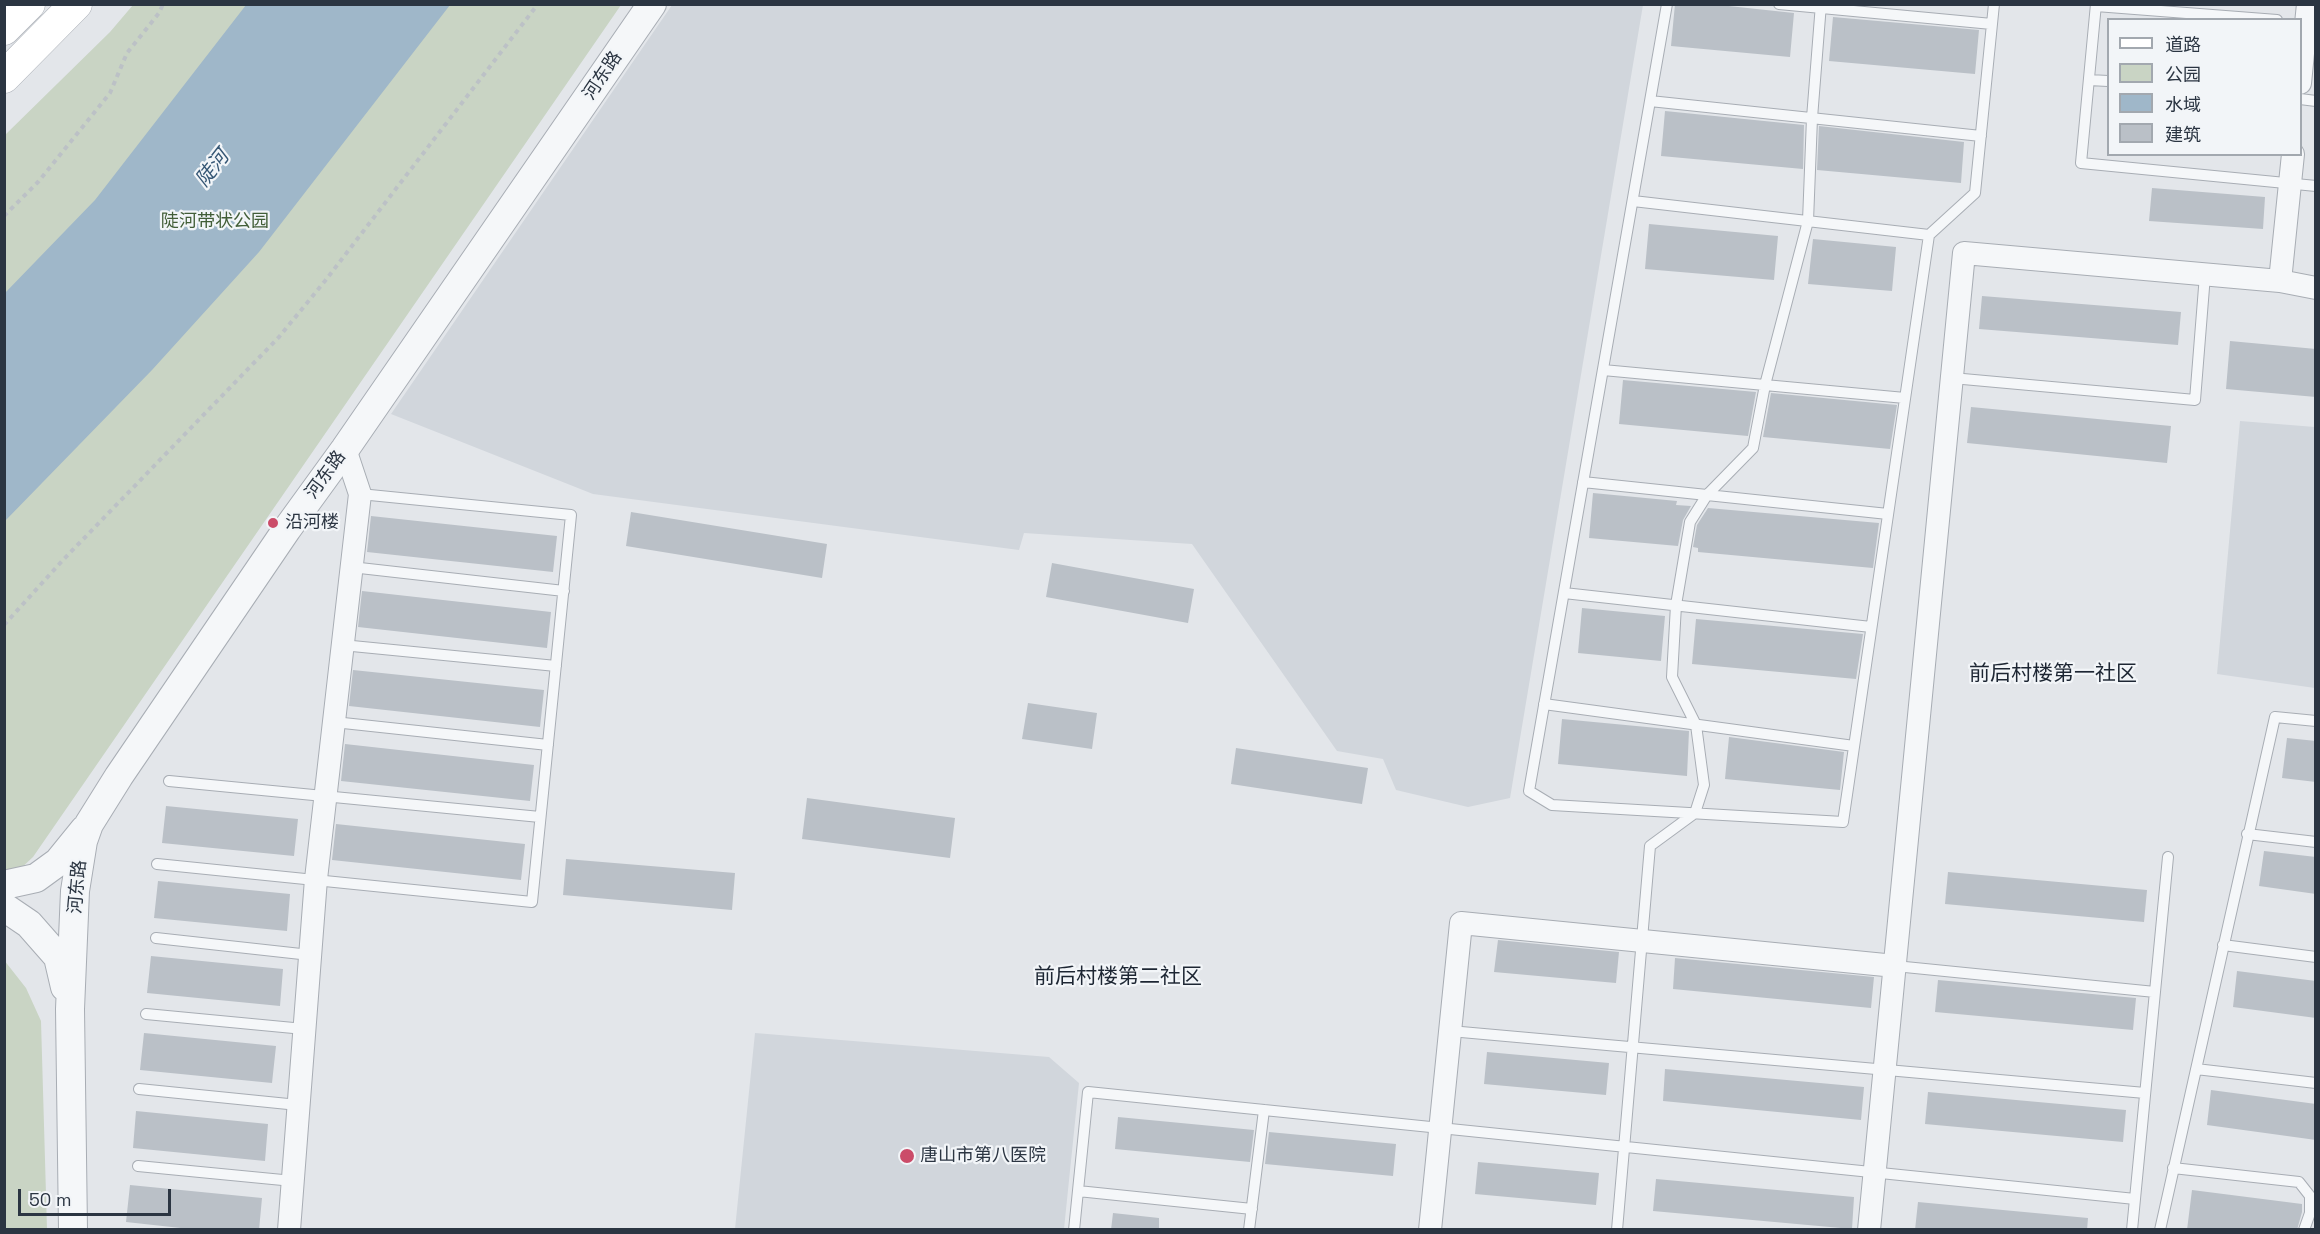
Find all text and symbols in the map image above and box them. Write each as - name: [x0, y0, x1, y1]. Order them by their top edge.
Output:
- legend: [2107, 18, 2302, 156]
- text: 道路: [2165, 33, 2201, 56]
- street label: 河东路: [579, 48, 627, 104]
- text: 公园: [2165, 63, 2201, 86]
- text: 水域: [2165, 93, 2201, 116]
- text: 建筑: [2165, 123, 2201, 146]
- water label: 陡河: [191, 146, 235, 192]
- park label: 陡河带状公园: [161, 211, 269, 233]
- street label: 河东路: [301, 447, 351, 503]
- place label: 沿河楼: [285, 512, 339, 534]
- marker: 沿河楼: [266, 516, 280, 530]
- district label: 前后村楼第一社区: [1969, 661, 2137, 687]
- street label: 河东路: [65, 859, 91, 915]
- district label: 前后村楼第二社区: [1034, 964, 1202, 990]
- place label: 唐山市第八医院: [920, 1145, 1046, 1167]
- marker: 唐山市第八医院: [898, 1147, 916, 1165]
- scale bar: [21, 1177, 174, 1215]
- text: 50 m: [29, 1188, 71, 1211]

